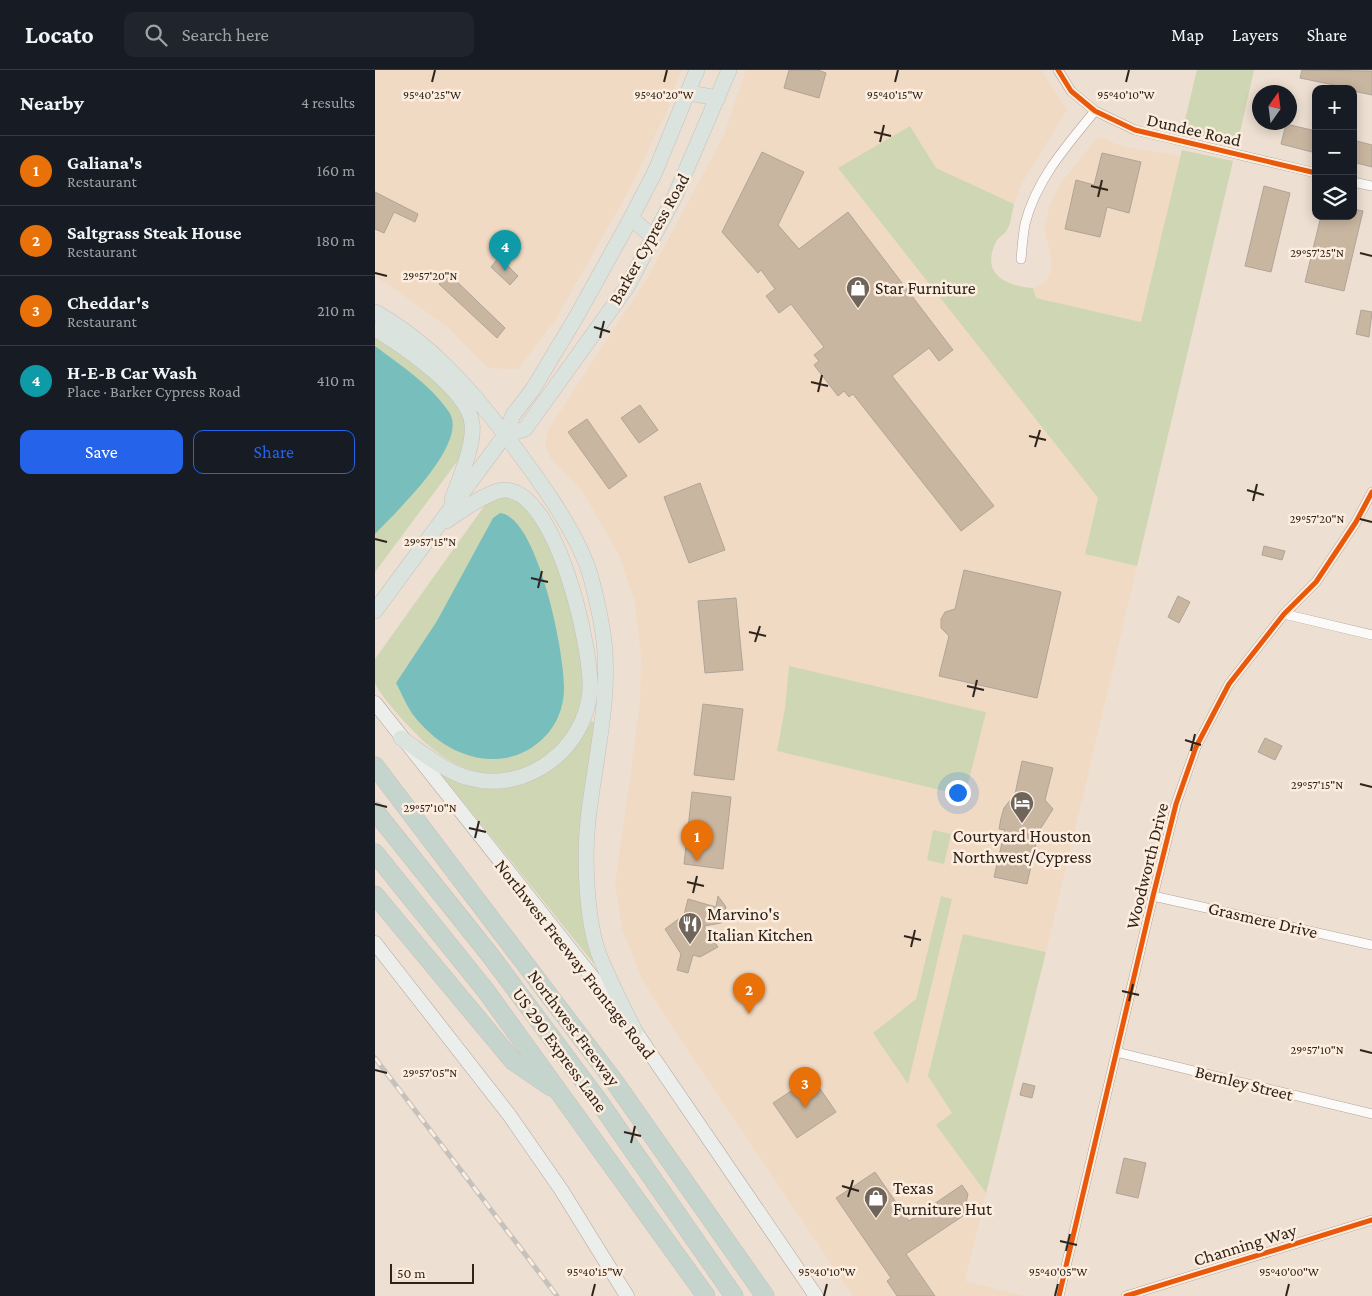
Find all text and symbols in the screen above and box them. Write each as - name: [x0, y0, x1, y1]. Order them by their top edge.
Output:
- search box: [124, 12, 474, 57]
- text: Locato: [25, 21, 94, 48]
- icon: search: [142, 21, 170, 49]
- text: Search here: [182, 24, 269, 45]
- text: Map: [1171, 25, 1204, 45]
- text: Layers: [1232, 25, 1279, 45]
- text: Share: [1307, 25, 1347, 45]
- north arrow: [1252, 85, 1297, 130]
- map controls: [1312, 85, 1357, 220]
- button: +: [1312, 85, 1357, 130]
- text: 95°40'25"W: [403, 88, 461, 102]
- text: 95°40'20"W: [635, 88, 693, 102]
- text: 95°40'15"W: [867, 88, 923, 102]
- text: 95°40'10"W: [1097, 88, 1155, 102]
- text: Nearby: [20, 91, 84, 115]
- text: 4 results: [301, 94, 355, 111]
- street label: Dundee Road: [1145, 109, 1244, 151]
- button: −: [1312, 130, 1357, 175]
- text: Galiana's: [67, 152, 142, 173]
- text: 1: [33, 162, 39, 179]
- text: 160 m: [317, 162, 355, 179]
- street label: Barker Cypress Road: [605, 169, 694, 308]
- text: Restaurant: [67, 173, 137, 190]
- button: layers: [1312, 175, 1357, 220]
- text: Saltgrass Steak House: [67, 222, 242, 243]
- pin: 4: [489, 230, 521, 271]
- text: 2: [32, 232, 40, 249]
- text: 180 m: [316, 232, 355, 249]
- text: Restaurant: [67, 243, 137, 260]
- text: 29°57'25"N: [1290, 246, 1344, 260]
- text: 29°57'20"N: [403, 269, 457, 283]
- shop icon: Star Furniture: [845, 275, 871, 309]
- place label: Star Furniture: [875, 278, 976, 298]
- text: Cheddar's: [67, 292, 149, 313]
- text: 3: [32, 302, 40, 319]
- text: 210 m: [317, 302, 355, 319]
- text: Restaurant: [67, 313, 137, 330]
- text: H-E-B Car Wash: [67, 362, 197, 383]
- text: 4: [32, 372, 40, 389]
- text: 410 m: [317, 372, 355, 389]
- text: Place · Barker Cypress Road: [67, 383, 241, 400]
- button: Save: [20, 430, 183, 474]
- button: Share: [193, 430, 355, 474]
- text: 29°57'20"N: [1290, 512, 1344, 526]
- text: 29°57'15"N: [404, 535, 456, 549]
- text: 29°57'15"N: [1291, 778, 1343, 792]
- your location: [945, 780, 971, 806]
- hotel icon: Courtyard Houston Northwest/Cypress: [1009, 790, 1035, 824]
- text: 29°57'10"N: [403, 801, 457, 815]
- street label: Woodworth Drive: [1122, 801, 1172, 931]
- pin: 1: [681, 820, 713, 861]
- place label: Courtyard Houston Northwest/Cypress: [952, 826, 1092, 867]
- street label: Northwest Freeway Frontage Road: [490, 855, 660, 1063]
- street label: Grasmere Drive: [1206, 898, 1320, 942]
- place label: Marvino's Italian Kitchen: [707, 904, 813, 945]
- restaurant icon: Marvino's Italian Kitchen: [677, 911, 703, 945]
- street label: Northwest Freeway: [523, 965, 625, 1091]
- pin: 2: [733, 973, 765, 1014]
- street label: US 290 Express Lane: [508, 984, 612, 1116]
- text: 29°57'10"N: [1290, 1043, 1344, 1057]
- street label: Bernley Street: [1193, 1061, 1296, 1105]
- text: 29°57'05"N: [403, 1066, 457, 1080]
- pin: 3: [789, 1067, 821, 1108]
- place label: Texas Furniture Hut: [893, 1178, 993, 1219]
- shop icon: Texas Furniture Hut: [863, 1185, 889, 1219]
- street label: Channing Way: [1191, 1220, 1300, 1270]
- scale bar: [390, 1261, 474, 1284]
- text: 50 m: [397, 1265, 425, 1281]
- text: 95°40'15"W: [567, 1265, 623, 1279]
- text: 95°40'10"W: [798, 1265, 856, 1279]
- text: 95°40'05"W: [1029, 1265, 1087, 1279]
- text: 95°40'00"W: [1259, 1265, 1319, 1279]

